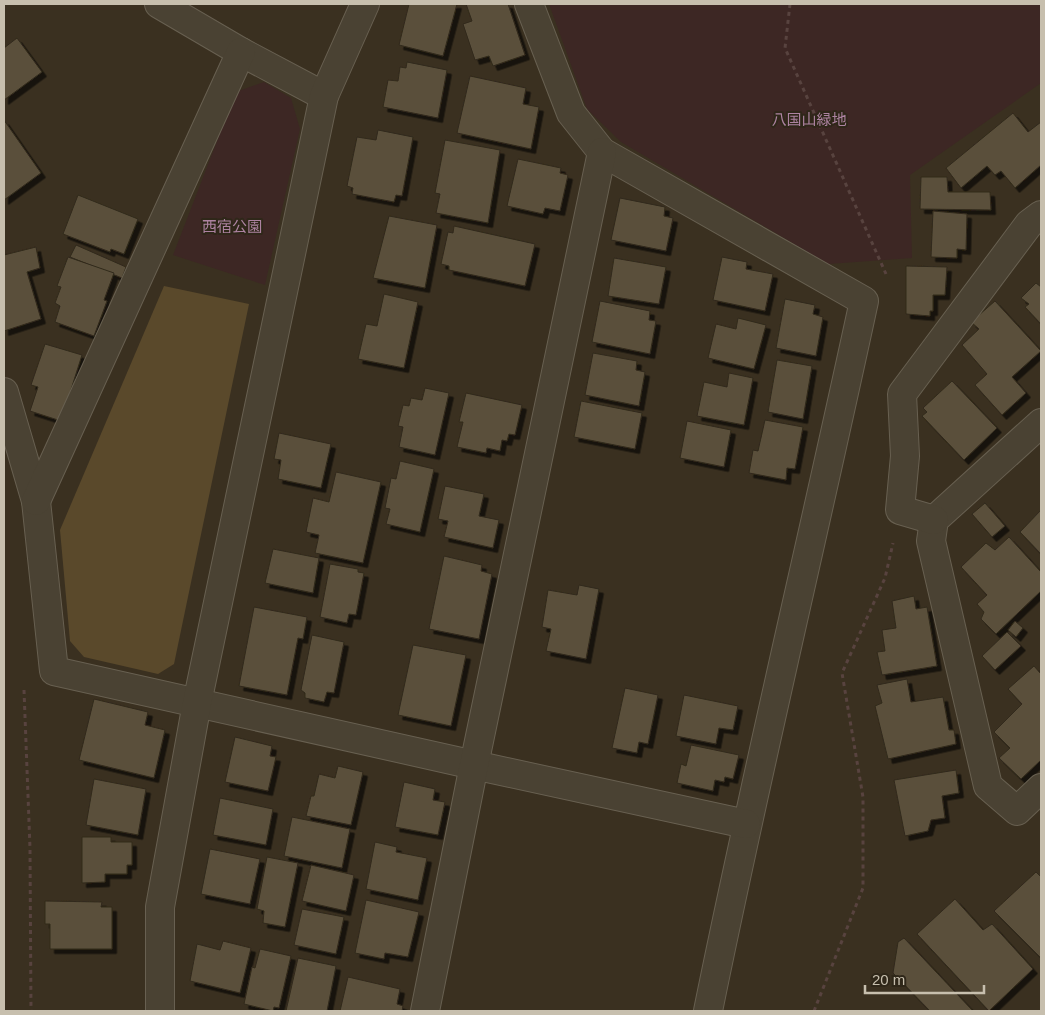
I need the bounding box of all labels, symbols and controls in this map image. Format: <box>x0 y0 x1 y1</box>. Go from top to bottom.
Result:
park label: 八国山緑地 <box>771 111 847 128</box>
park label: 西宿公園 <box>202 218 262 235</box>
scale bar <box>865 962 984 994</box>
text: 20 m <box>872 971 905 988</box>

